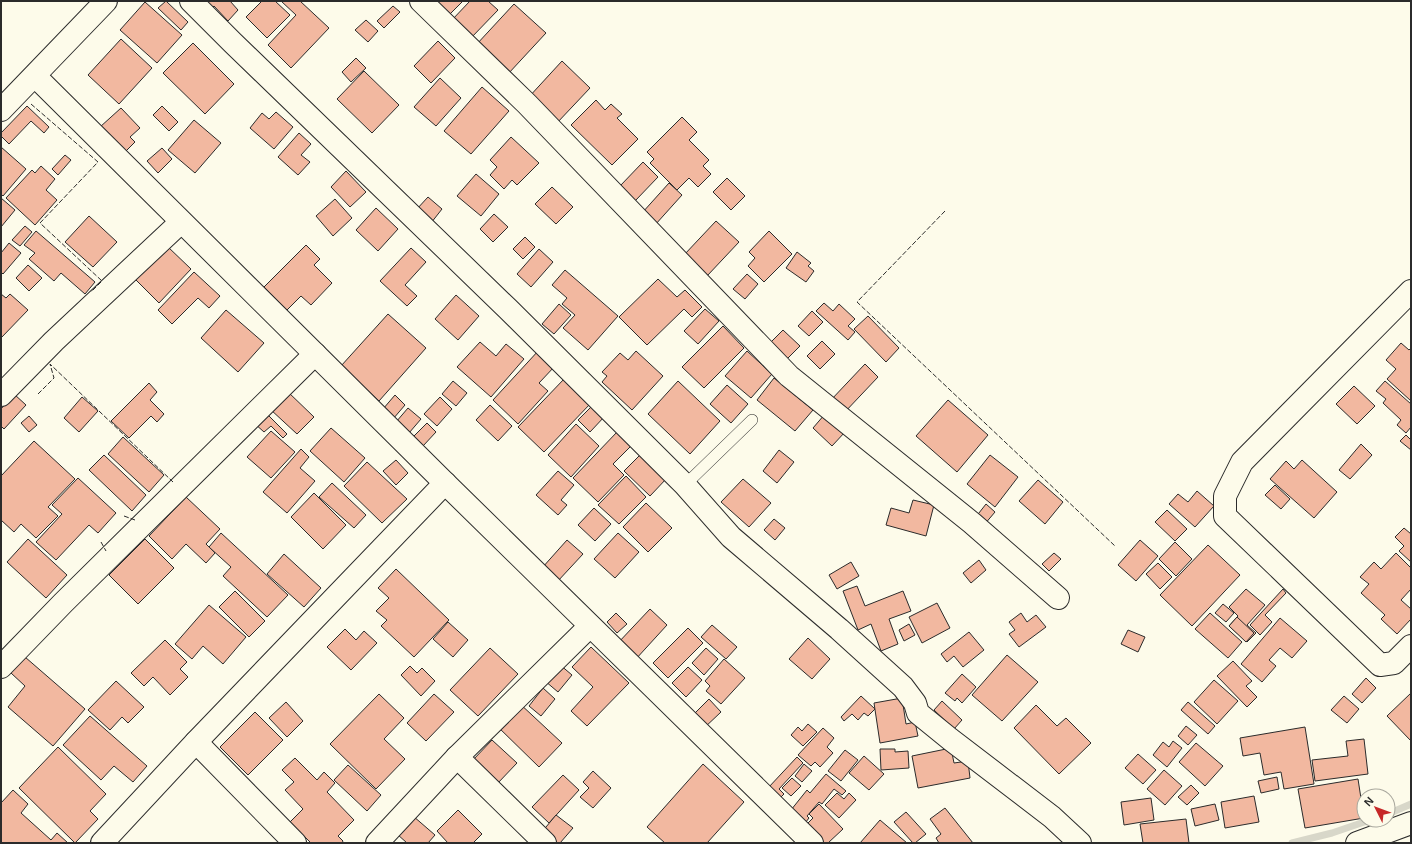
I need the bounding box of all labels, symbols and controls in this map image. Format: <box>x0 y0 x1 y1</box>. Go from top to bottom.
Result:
north arrow <box>1356 788 1396 828</box>
text: N <box>1361 794 1376 808</box>

